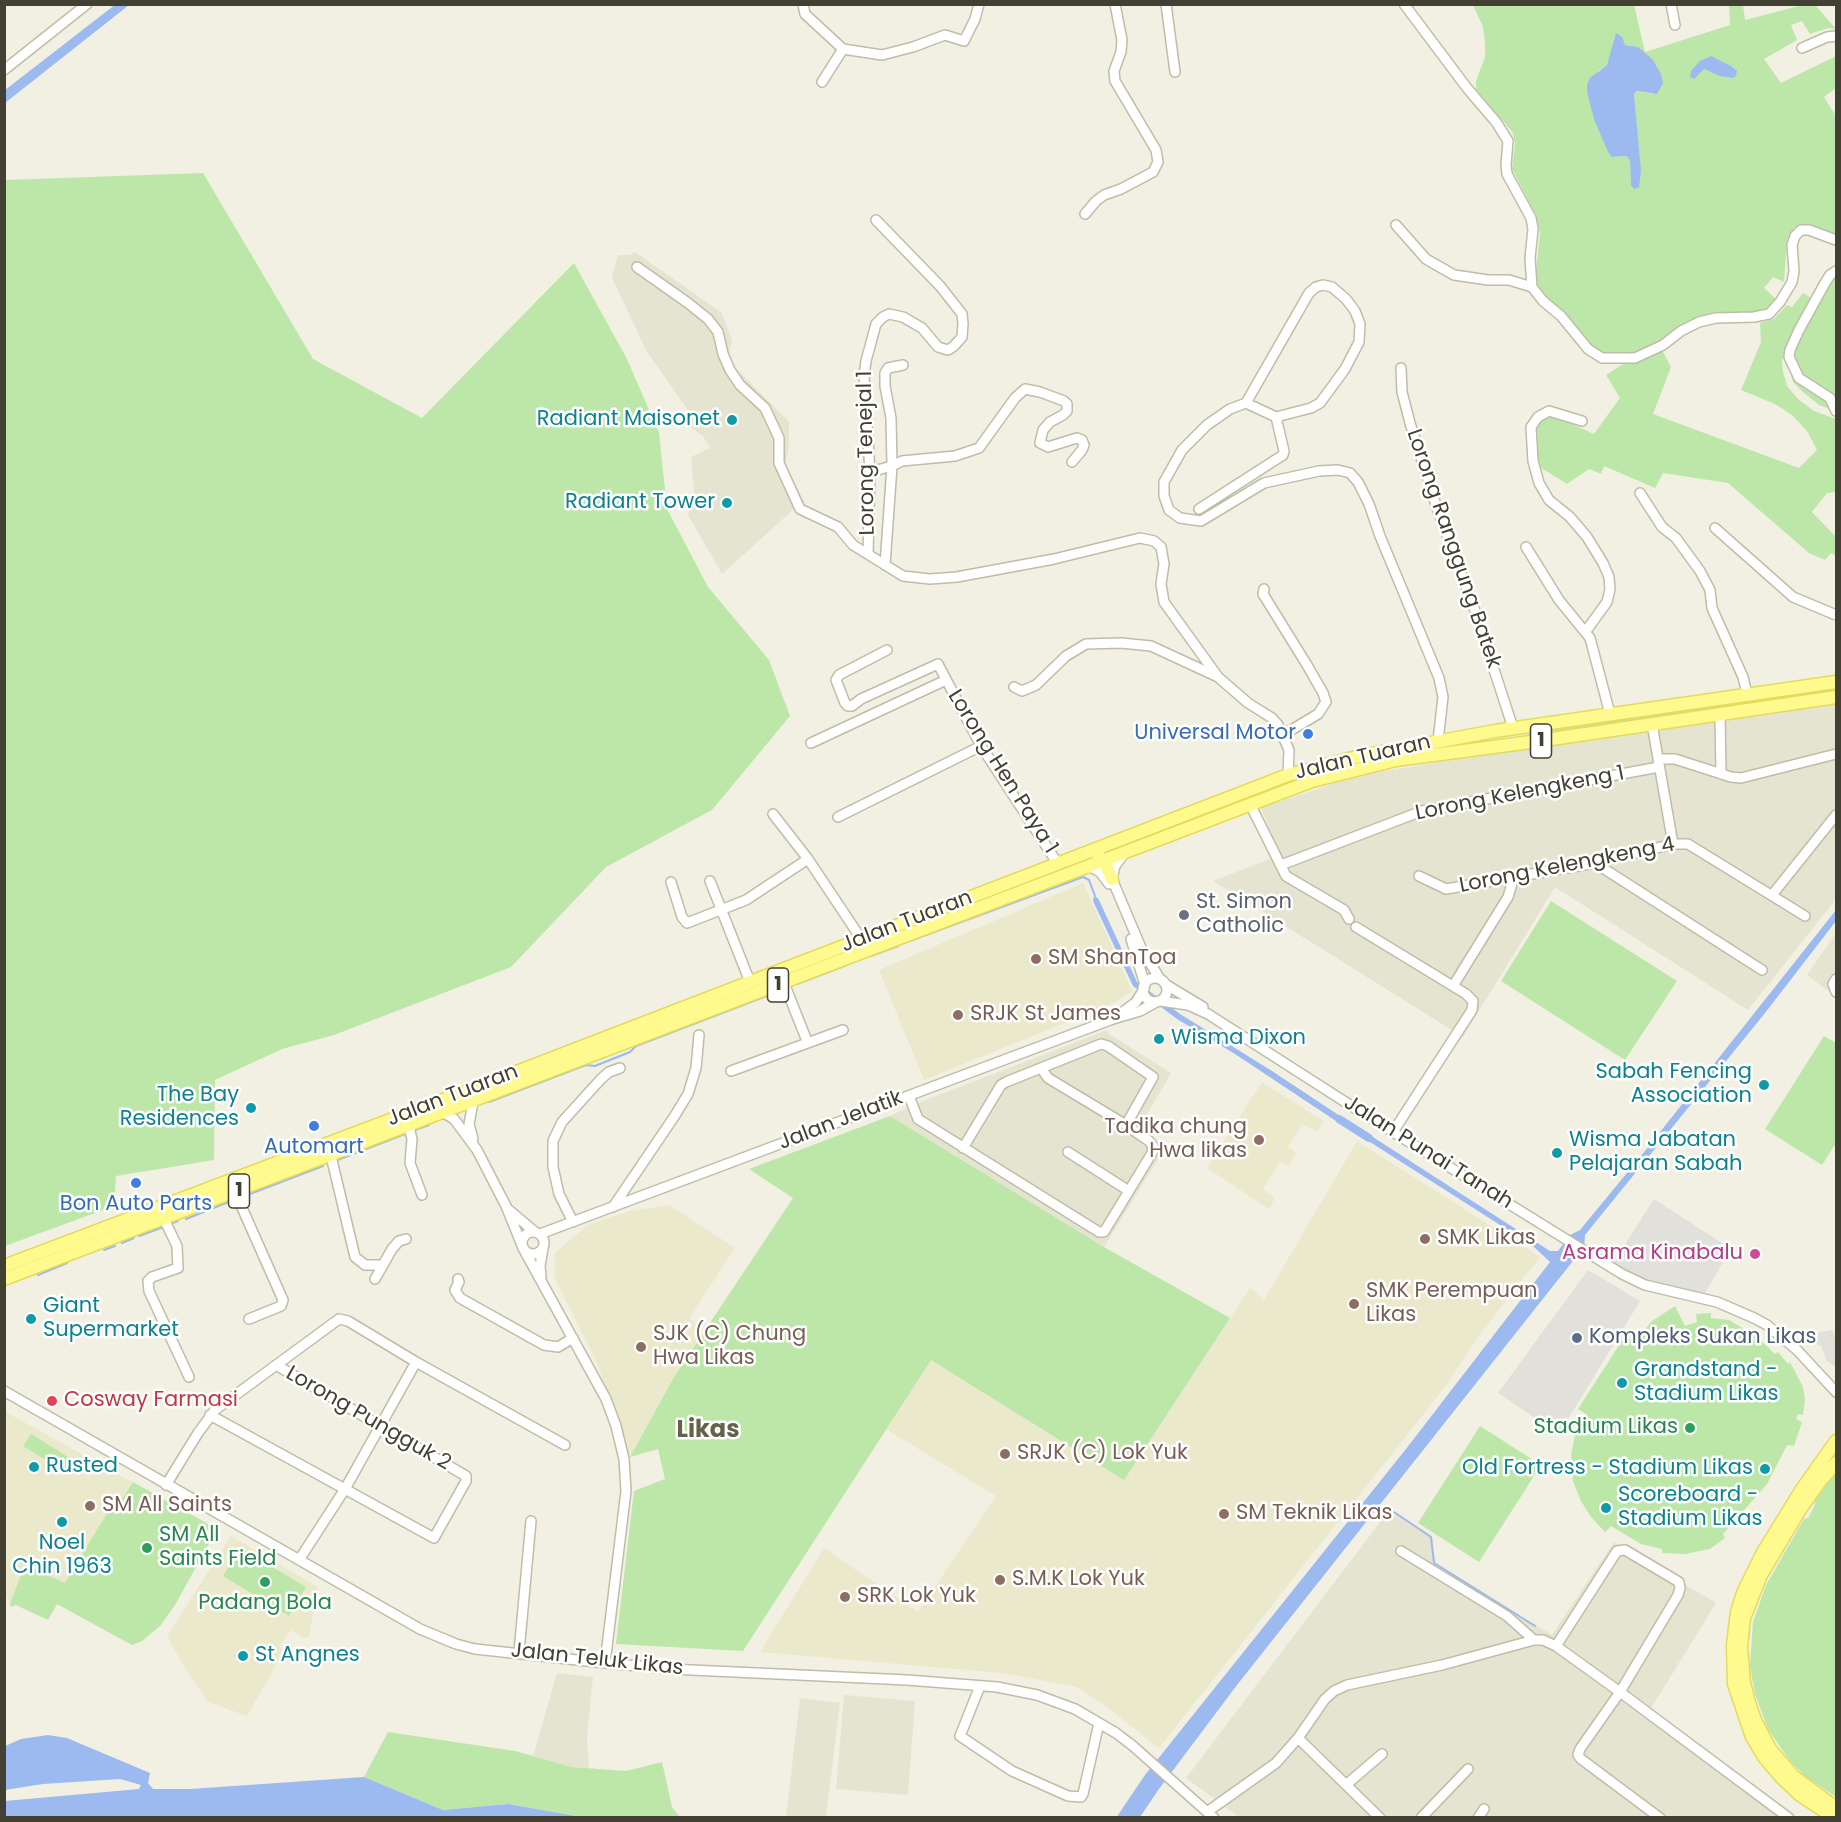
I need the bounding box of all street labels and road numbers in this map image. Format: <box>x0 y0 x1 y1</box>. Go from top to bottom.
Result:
street label: Lorong Tenejal 1 <box>853 370 881 536</box>
street label: Lorong Ranggung Batek <box>1400 426 1506 672</box>
street label: Lorong Hen Paya 1 <box>941 685 1063 859</box>
road number: 1 <box>1530 724 1552 758</box>
street label: Jalan Tuaran <box>1293 730 1433 786</box>
street label: Lorong Kelengkeng 1 <box>1413 761 1627 827</box>
street label: Lorong Kelengkeng 4 <box>1457 833 1677 899</box>
street label: Jalan Tuaran <box>838 885 976 959</box>
road number: 1 <box>768 968 788 1002</box>
street label: Jalan Tuaran <box>384 1059 522 1133</box>
street label: Jalan Jelatik <box>775 1086 907 1156</box>
street label: Jalan Punai Tanah <box>1339 1091 1517 1215</box>
road number: 1 <box>228 1174 250 1208</box>
street label: Lorong Pungguk 2 <box>281 1361 455 1477</box>
street label: Jalan Teluk Likas <box>509 1638 685 1682</box>

